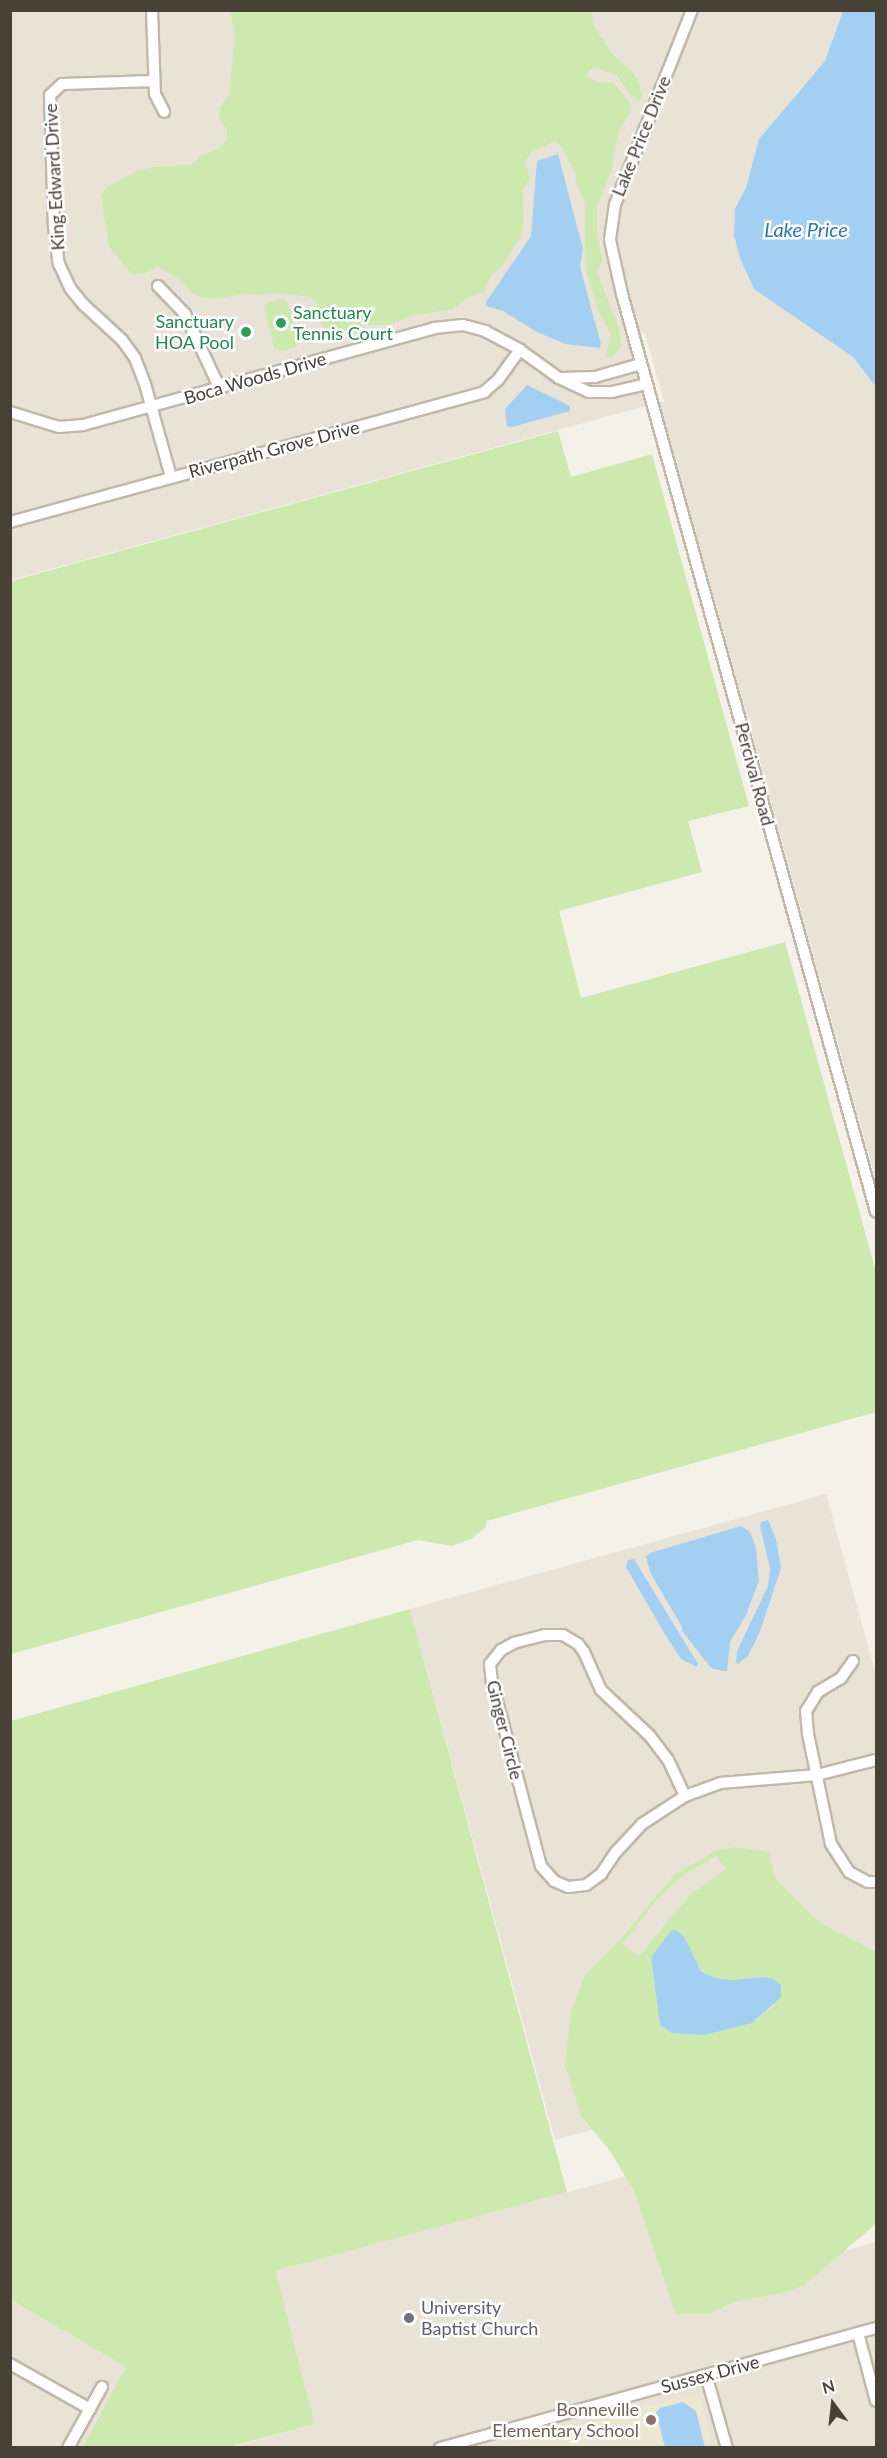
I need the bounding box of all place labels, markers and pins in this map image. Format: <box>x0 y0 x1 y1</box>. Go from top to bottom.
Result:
place label: Sanctuary Tennis Court <box>293 302 393 344</box>
place label: Sanctuary HOA Pool <box>154 311 234 354</box>
marker: Sanctuary Tennis Court <box>274 316 288 330</box>
marker: Sanctuary HOA Pool <box>239 325 253 339</box>
place label: University Baptist Church <box>421 2297 538 2340</box>
marker: University Baptist Church <box>402 2311 416 2325</box>
place label: Bonneville Elementary School <box>492 2399 639 2442</box>
marker: Bonneville Elementary School <box>644 2413 658 2427</box>

